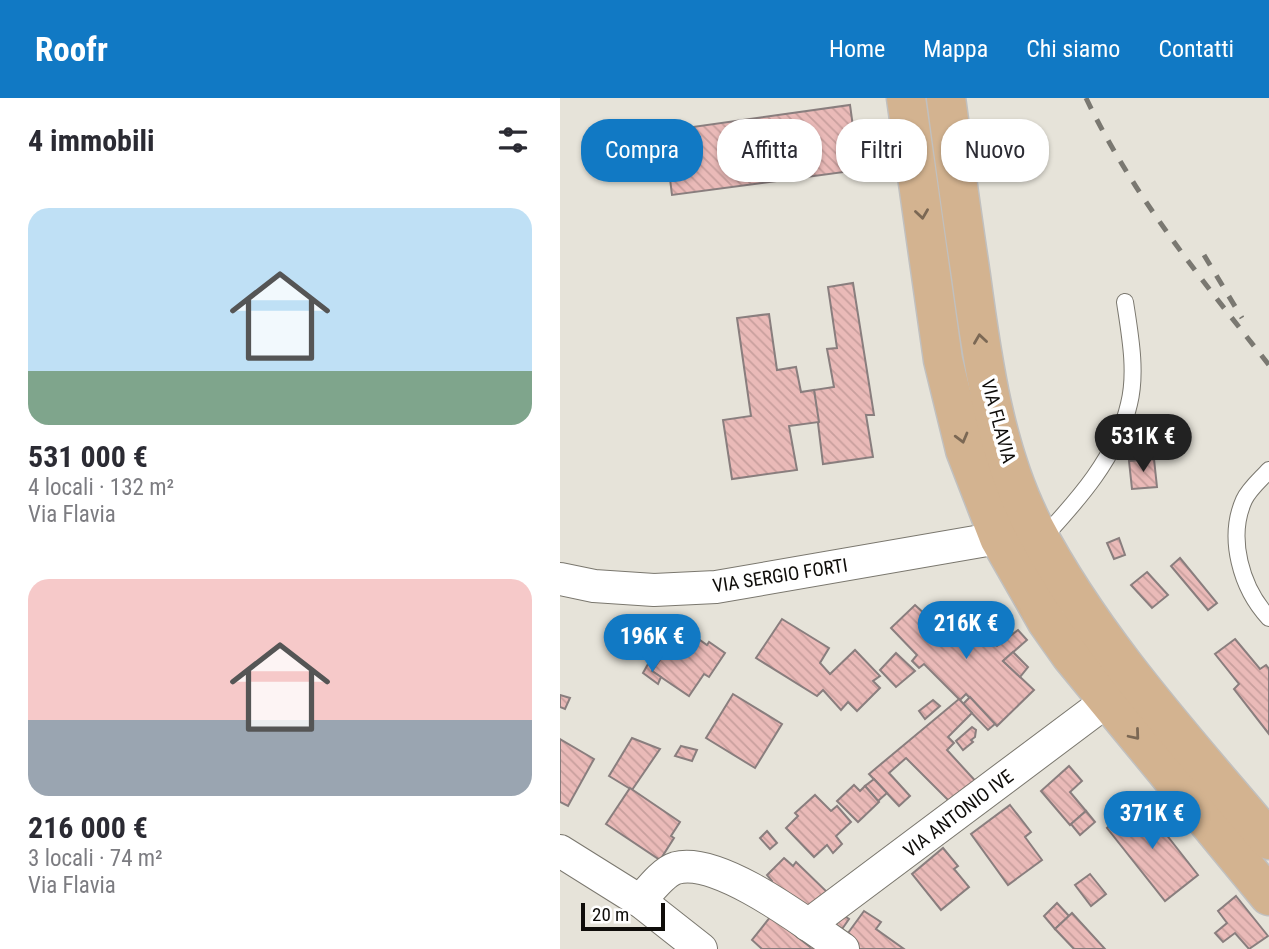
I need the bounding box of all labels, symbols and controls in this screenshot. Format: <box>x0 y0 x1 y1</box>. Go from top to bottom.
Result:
text: Roofr <box>35 30 108 69</box>
text: Home <box>829 35 885 63</box>
text: Mappa <box>923 35 988 63</box>
text: Chi siamo <box>1026 35 1120 63</box>
text: Contatti <box>1158 35 1234 63</box>
chip: Compra <box>581 119 703 182</box>
chip: Affitta <box>717 119 822 182</box>
chip: Filtri <box>836 119 927 182</box>
chip: Nuovo <box>941 119 1049 182</box>
icon: filters <box>494 121 532 159</box>
text: 4 immobili <box>28 123 155 158</box>
one-way arrow <box>914 208 929 220</box>
icon: home <box>217 253 343 379</box>
one-way arrow <box>972 333 987 345</box>
street label: VIA FLAVIA <box>976 377 1021 466</box>
pin: 531K € <box>1086 414 1200 474</box>
text: 531K € <box>1111 423 1175 450</box>
one-way arrow <box>954 432 968 444</box>
text: 531 000 € <box>28 439 148 474</box>
text: 4 locali · 132 m² <box>28 474 174 501</box>
text: Via Flavia <box>28 501 116 528</box>
street label: VIA SERGIO FORTI <box>711 553 849 598</box>
pin: 216K € <box>909 602 1023 661</box>
text: 216K € <box>934 610 998 637</box>
pin: 196K € <box>595 614 709 674</box>
text: 196K € <box>620 623 684 650</box>
icon: home <box>217 624 343 750</box>
one-way arrow <box>1126 727 1139 739</box>
street label: VIA ANTONIO IVE <box>899 765 1018 862</box>
pin: 371K € <box>1095 792 1209 851</box>
text: 371K € <box>1120 800 1184 827</box>
text: 216 000 € <box>28 810 148 845</box>
text: 3 locali · 74 m² <box>28 845 163 872</box>
text: Via Flavia <box>28 872 116 899</box>
scale bar <box>581 900 665 932</box>
text: 20 m <box>592 903 629 926</box>

